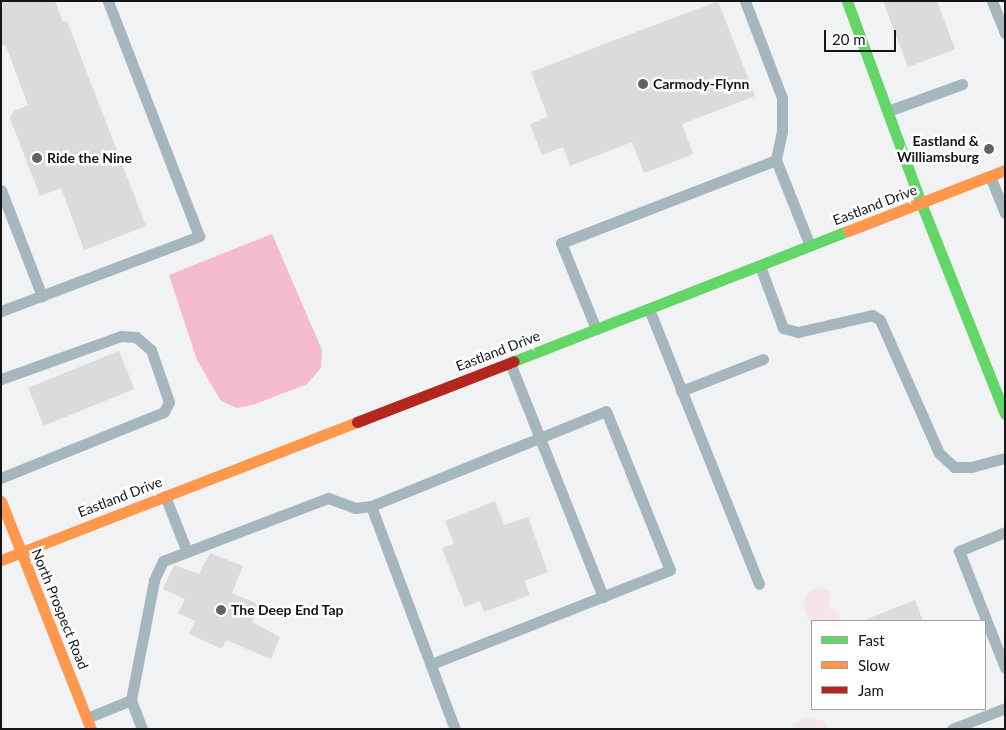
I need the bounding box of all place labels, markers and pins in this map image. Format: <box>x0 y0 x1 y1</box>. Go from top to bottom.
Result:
place label: Carmody-Flynn <box>653 76 749 92</box>
marker: Carmody-Flynn <box>637 78 649 90</box>
place label: Eastland & Williamsburg <box>897 133 979 166</box>
marker: Eastland & Williamsburg <box>983 143 995 155</box>
place label: Ride the Nine <box>47 150 132 166</box>
marker: Ride the Nine <box>31 152 43 164</box>
place label: The Deep End Tap <box>231 602 344 618</box>
marker: The Deep End Tap <box>215 604 227 616</box>

